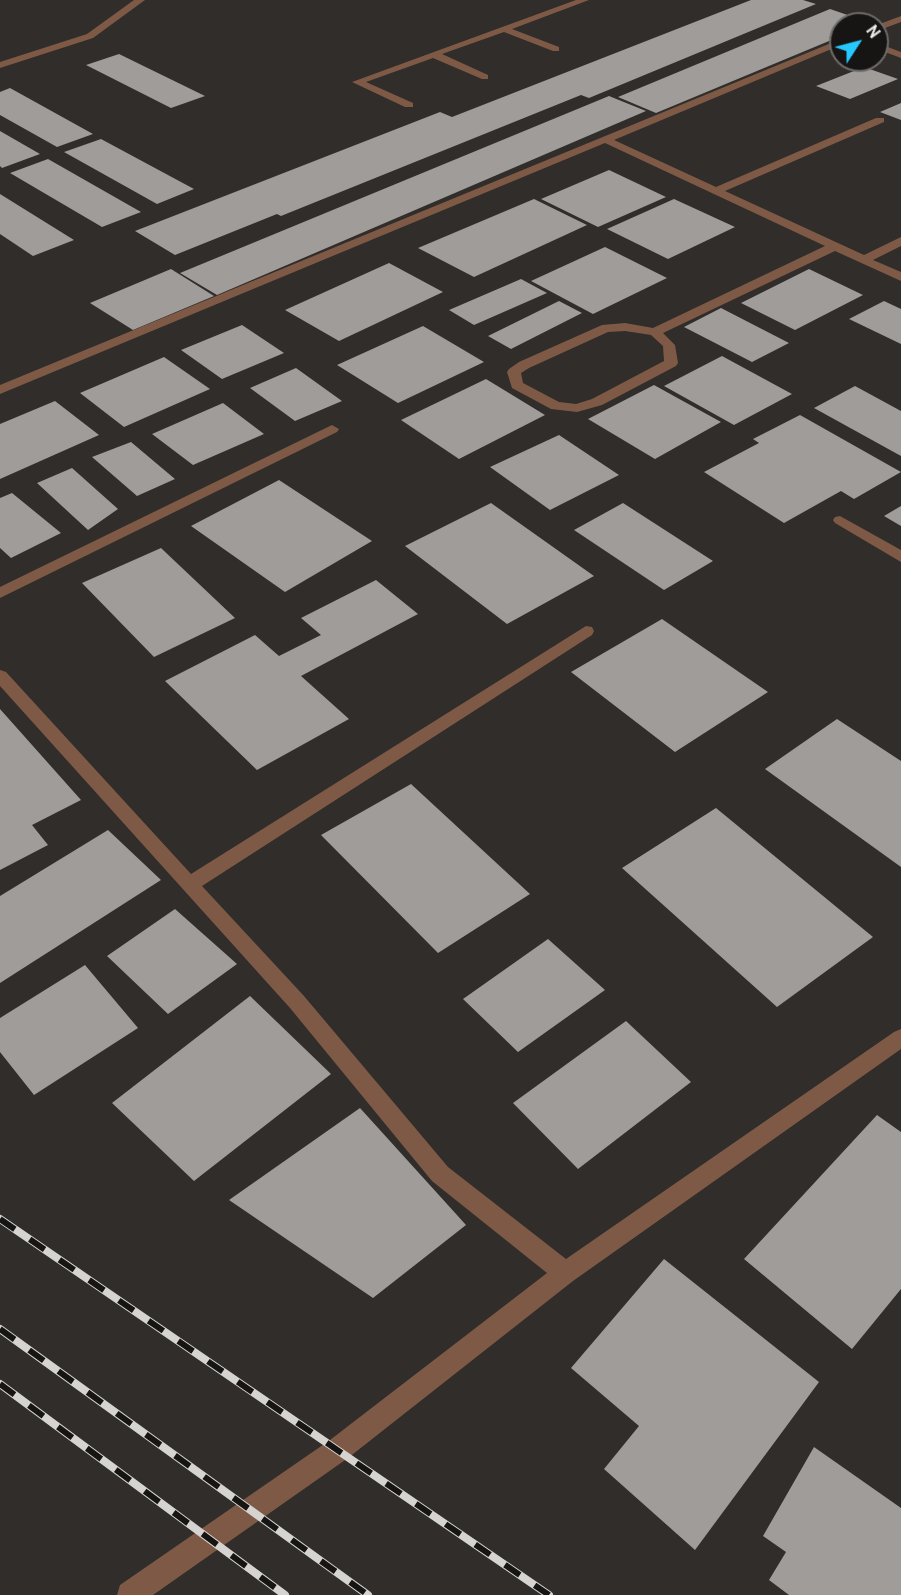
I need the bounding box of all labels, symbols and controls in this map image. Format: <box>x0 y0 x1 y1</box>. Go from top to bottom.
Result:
north arrow <box>829 12 889 72</box>
text: N <box>860 22 883 43</box>

